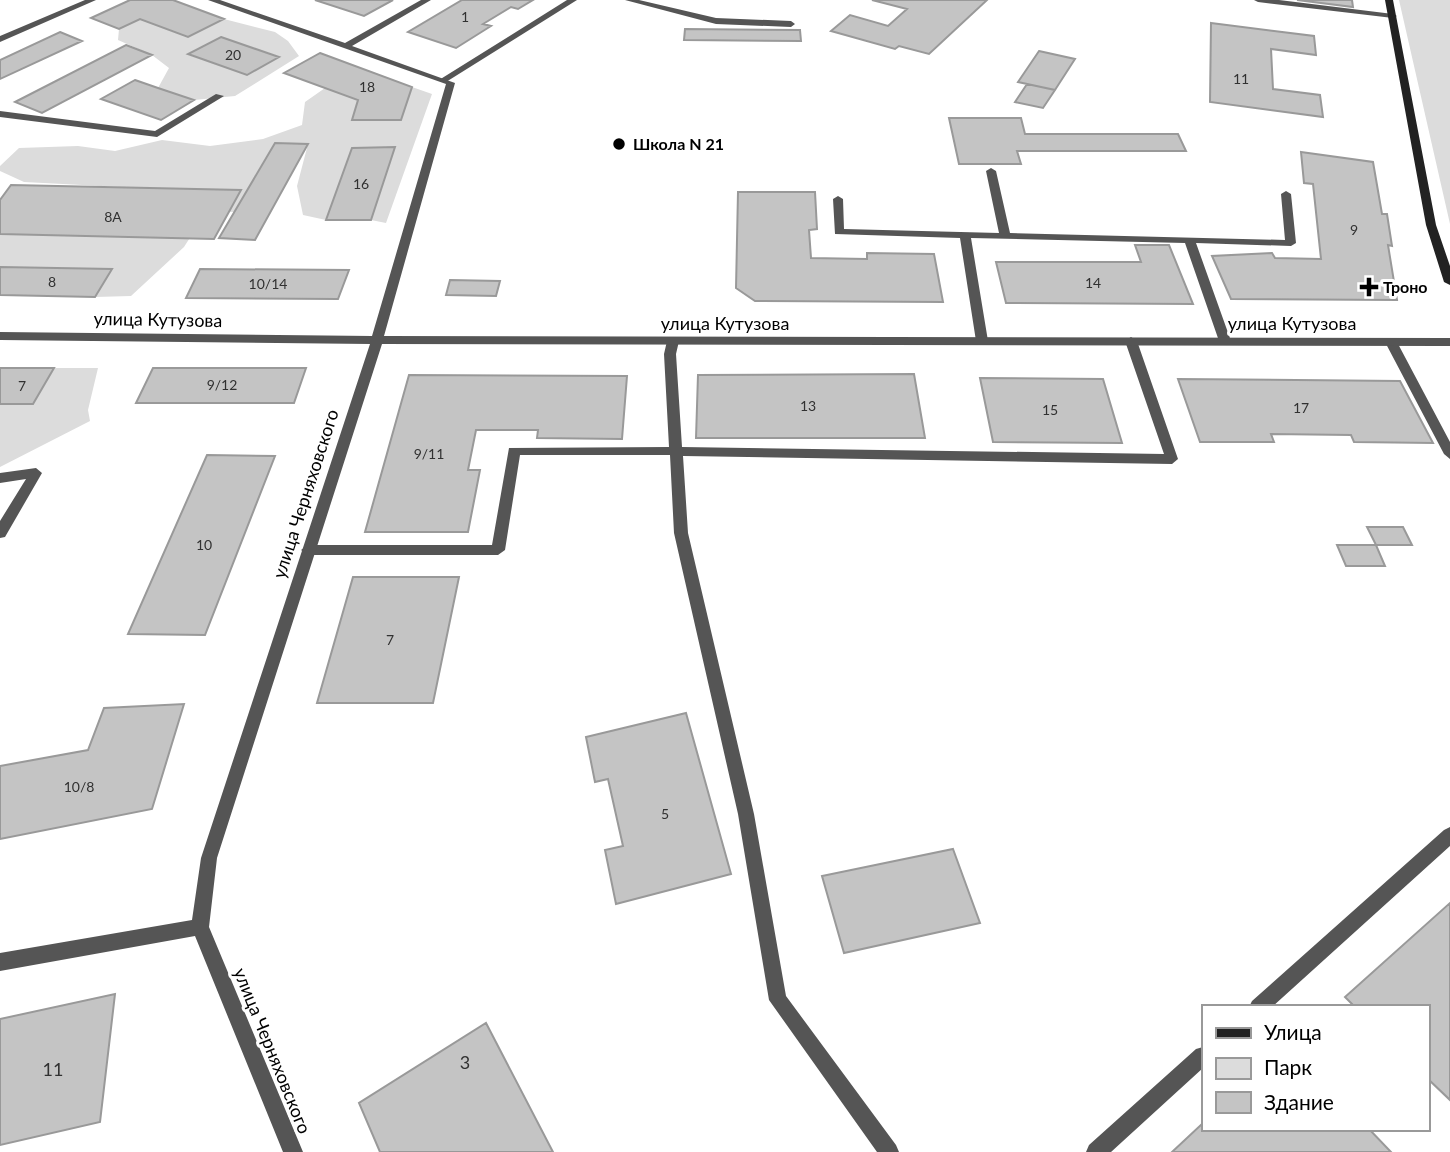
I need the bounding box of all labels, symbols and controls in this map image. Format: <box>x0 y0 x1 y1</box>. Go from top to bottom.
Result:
house number: 1 <box>461 8 469 25</box>
house number: 20 <box>225 46 241 63</box>
house number: 11 <box>1233 70 1249 87</box>
house number: 18 <box>359 78 375 95</box>
place label: Школа N 21 <box>633 134 724 153</box>
marker: Школа N 21 <box>611 136 627 152</box>
house number: 16 <box>353 175 369 192</box>
house number: 8А <box>104 208 122 225</box>
house number: 9 <box>1350 221 1358 238</box>
house number: 8 <box>48 273 56 290</box>
house number: 14 <box>1085 274 1101 291</box>
house number: 10/14 <box>249 275 287 292</box>
place label: Троно <box>1383 277 1428 296</box>
marker: Троно <box>1361 279 1377 295</box>
street label: улица Кутузова <box>93 307 223 331</box>
street label: улица Кутузова <box>661 312 789 334</box>
street label: улица Кутузова <box>1228 312 1356 334</box>
house number: 9/12 <box>207 376 237 393</box>
house number: 7 <box>18 377 26 394</box>
house number: 13 <box>800 397 816 414</box>
house number: 17 <box>1293 399 1309 416</box>
house number: 15 <box>1042 401 1058 418</box>
street label: улица Черняховского <box>267 406 343 581</box>
house number: 9/11 <box>414 445 444 462</box>
house number: 10 <box>196 536 212 553</box>
house number: 7 <box>386 631 394 648</box>
house number: 10/8 <box>64 778 94 795</box>
house number: 5 <box>661 805 669 822</box>
street label: улица Черняховского <box>230 965 316 1137</box>
legend <box>1202 1005 1429 1131</box>
text: Улица <box>1264 1019 1322 1044</box>
house number: 3 <box>460 1051 470 1073</box>
text: Парк <box>1264 1054 1312 1079</box>
house number: 11 <box>43 1058 63 1080</box>
text: Здание <box>1264 1089 1334 1114</box>

